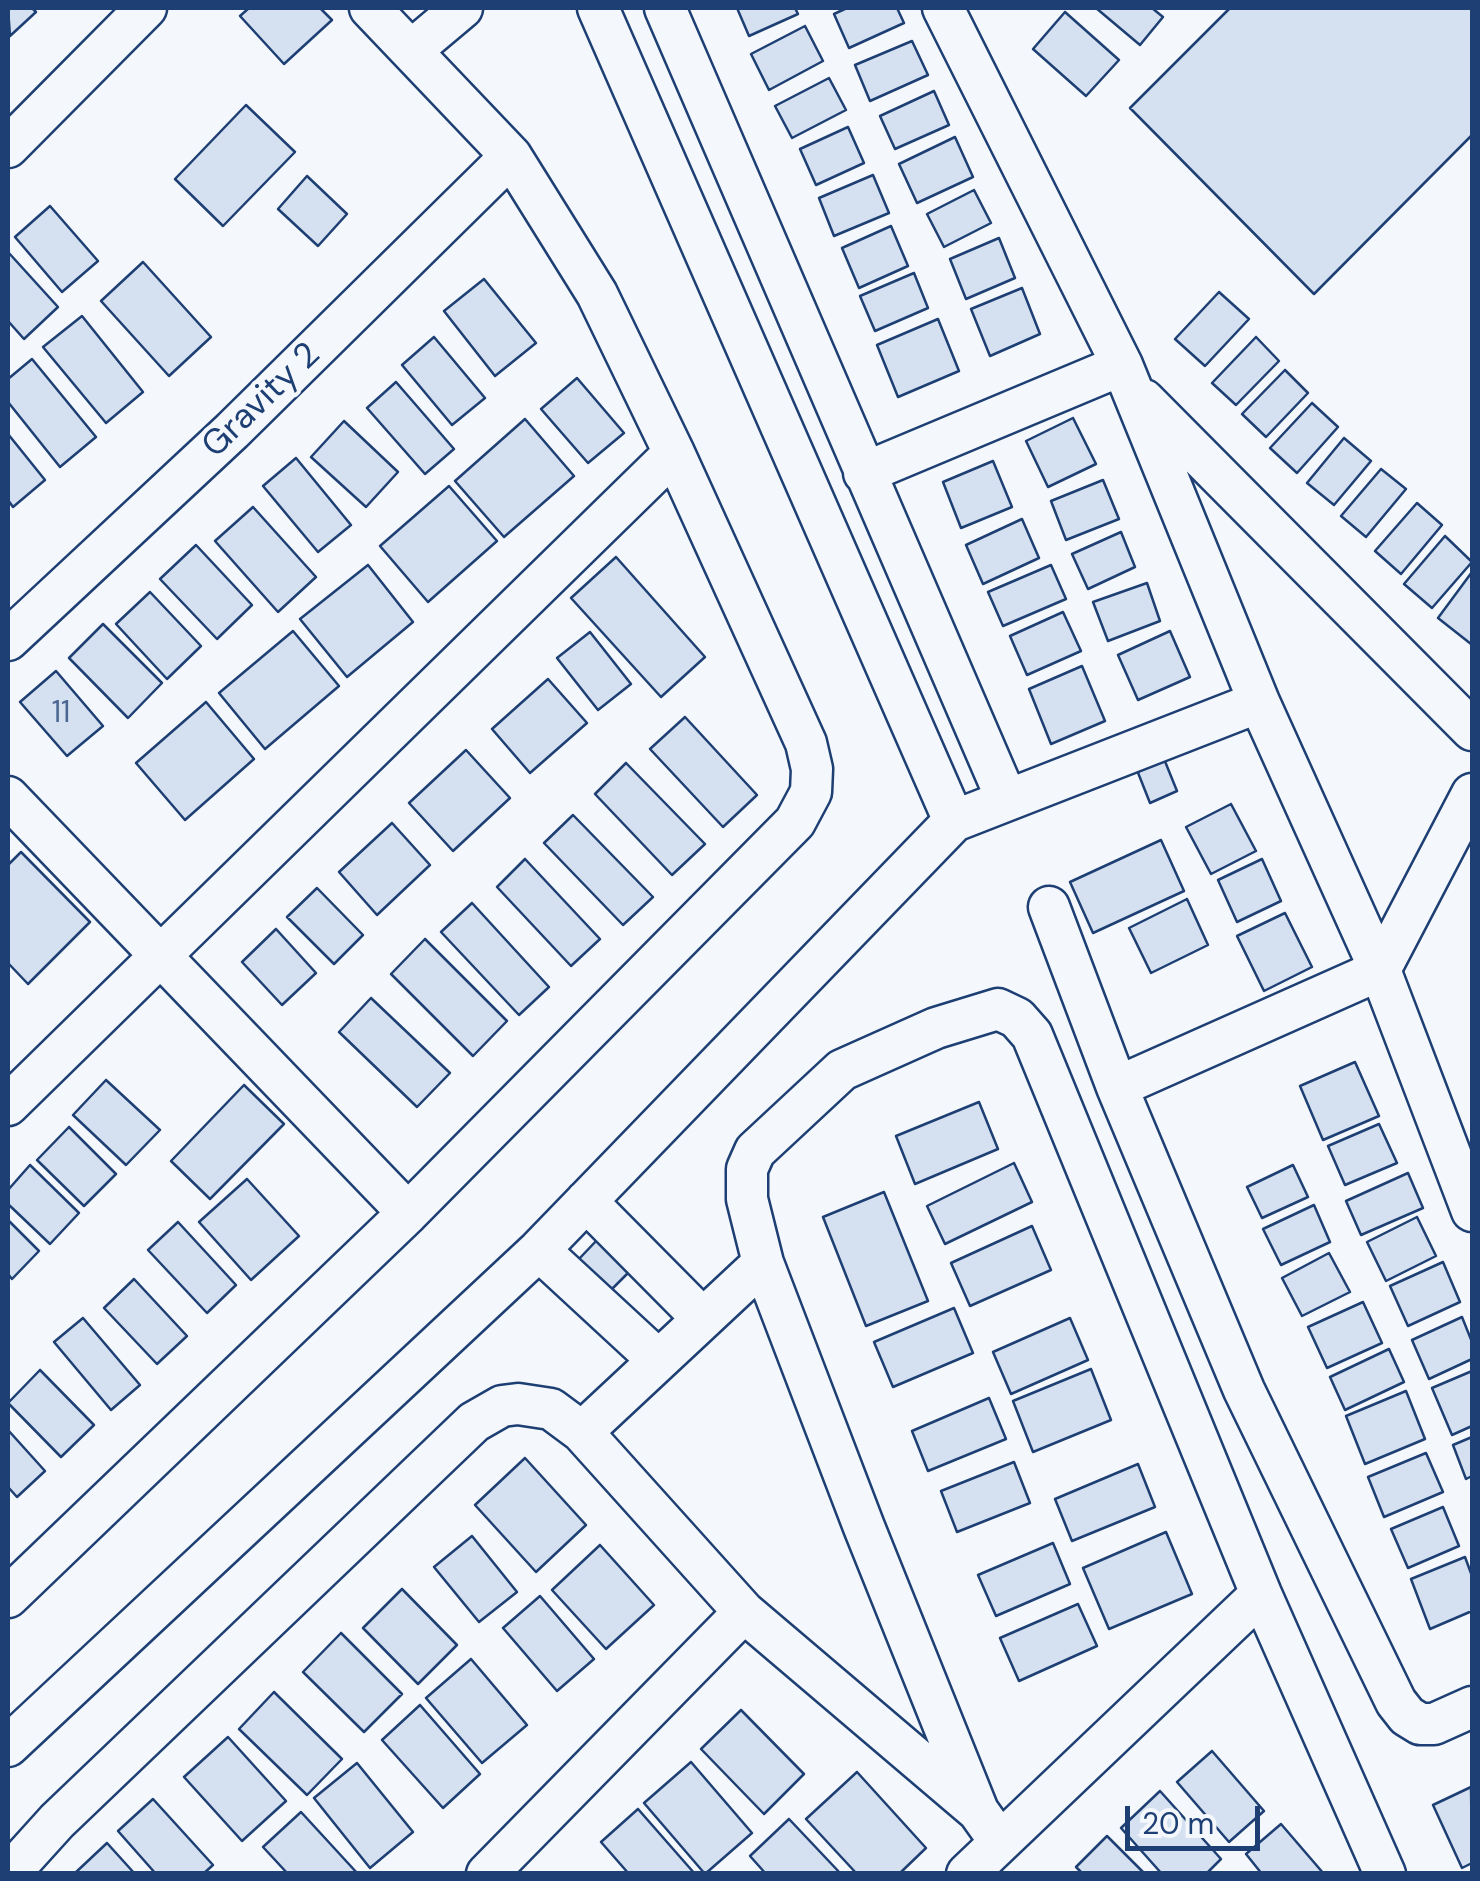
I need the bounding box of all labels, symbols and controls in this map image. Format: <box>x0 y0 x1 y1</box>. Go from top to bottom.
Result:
street label: Gravity 2 <box>194 335 330 467</box>
house number: 11 <box>52 696 70 732</box>
scale bar <box>1130 1786 1265 1848</box>
text: 20 m <box>1142 1804 1214 1843</box>

